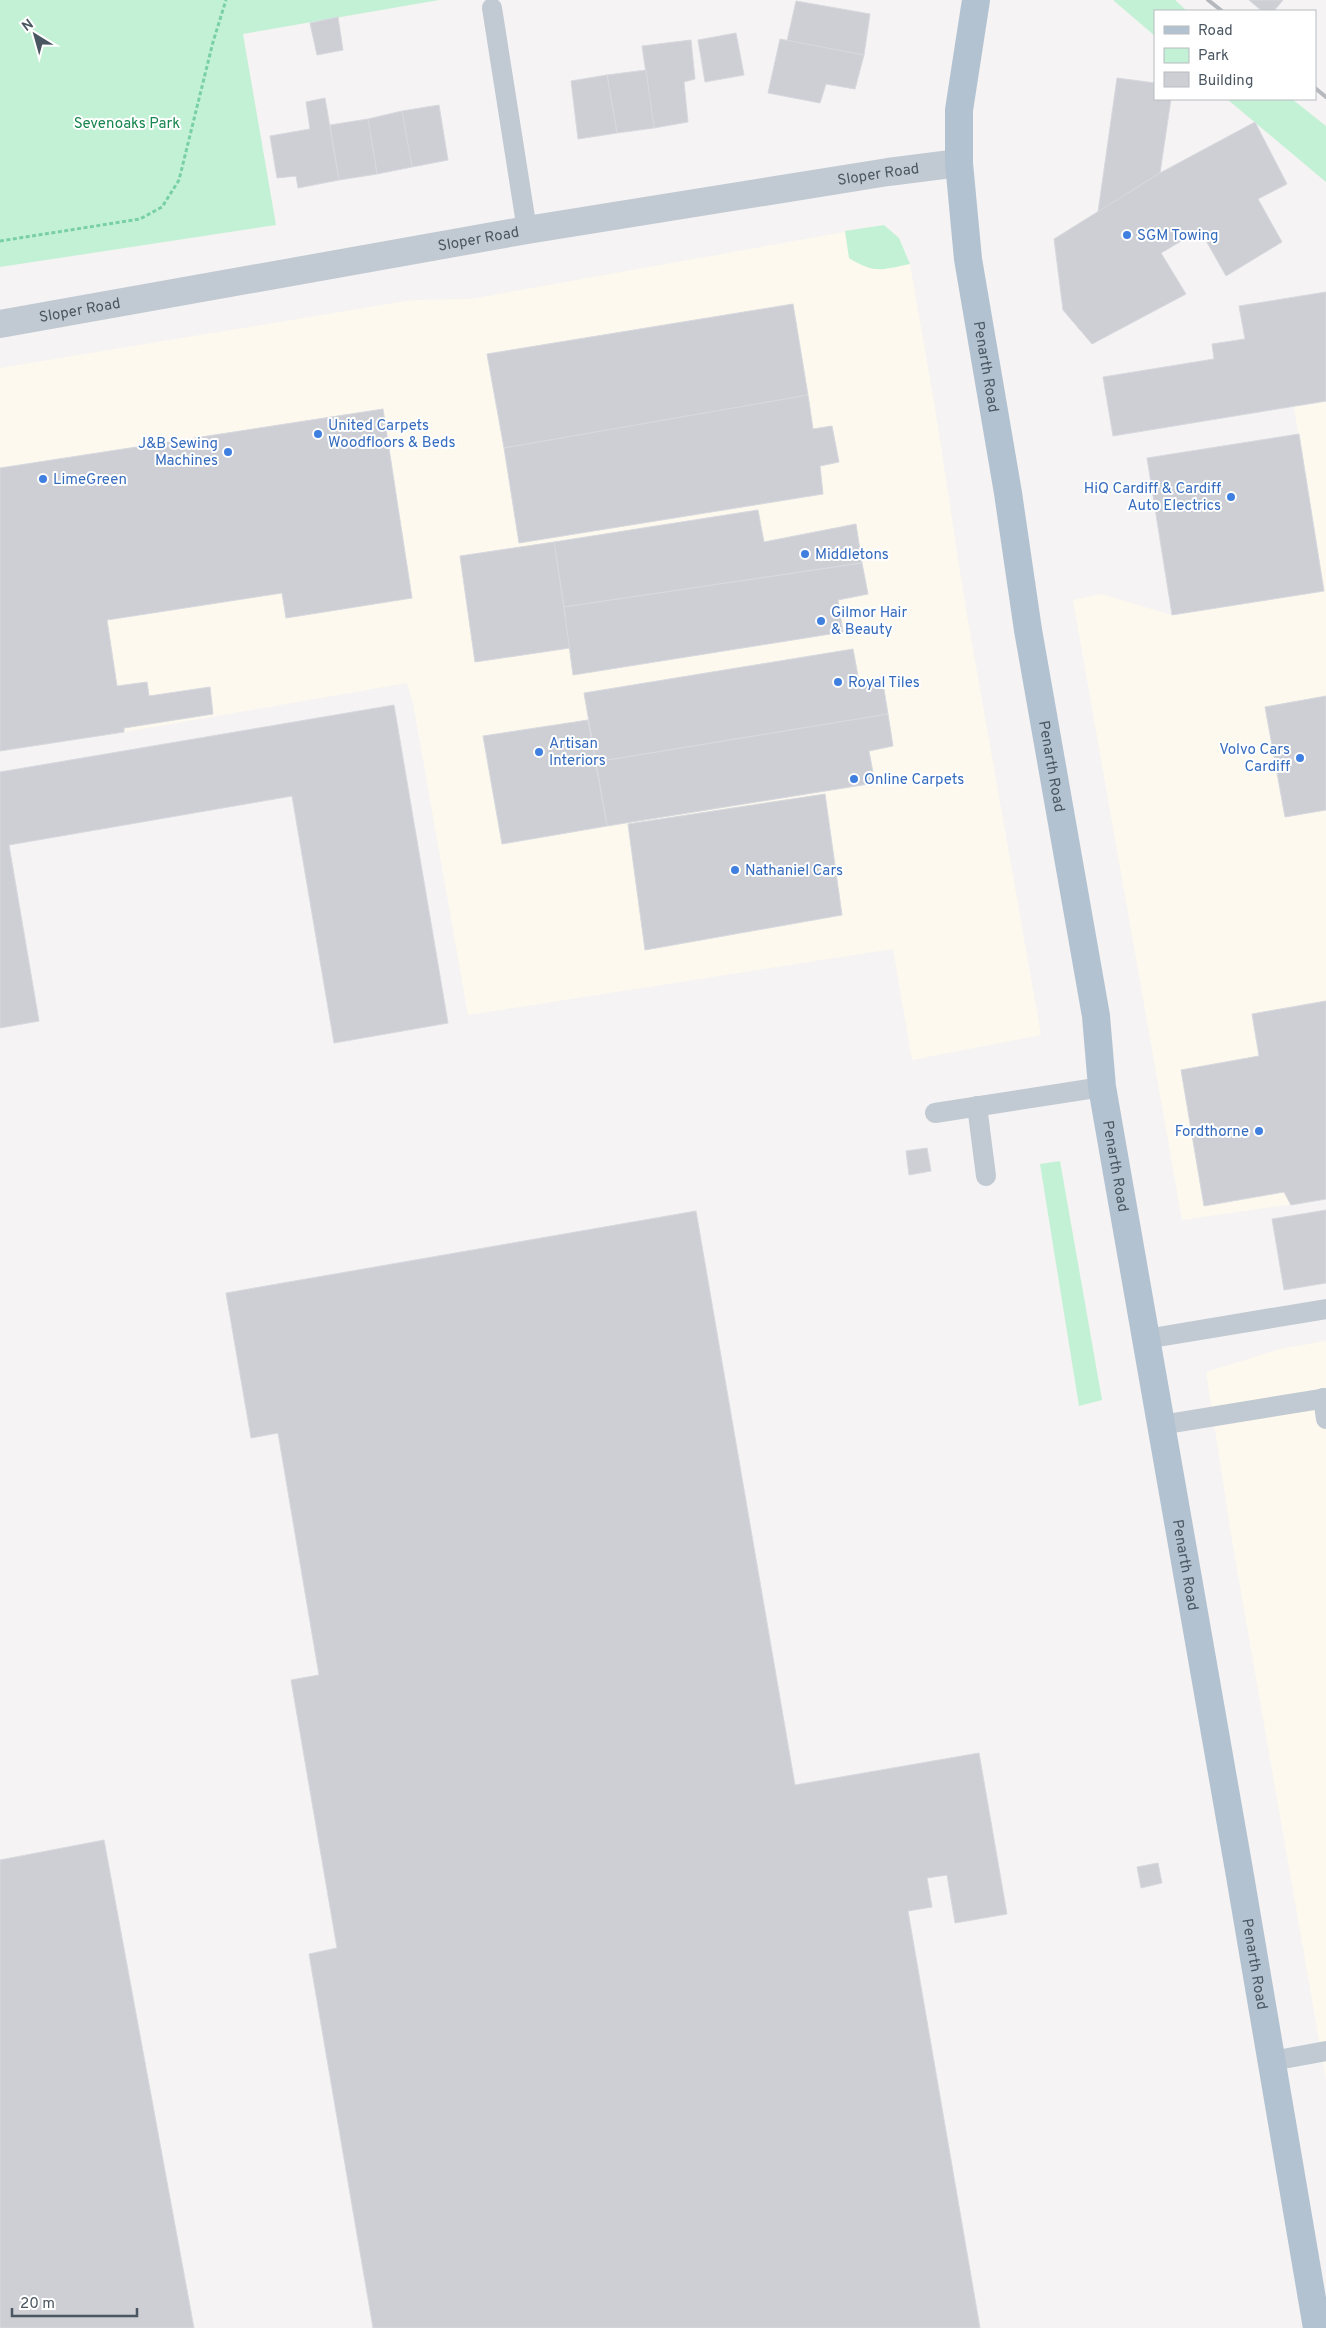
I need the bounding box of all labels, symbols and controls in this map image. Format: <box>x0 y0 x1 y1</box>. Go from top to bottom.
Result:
north arrow <box>10 10 60 60</box>
legend <box>1154 10 1316 100</box>
text: N <box>19 16 37 36</box>
text: Road <box>1198 22 1233 41</box>
text: Park <box>1198 47 1229 66</box>
text: Building <box>1198 72 1253 91</box>
park label: Sevenoaks Park <box>74 115 180 134</box>
street label: Sloper Road <box>836 160 920 191</box>
street label: Sloper Road <box>437 224 521 257</box>
place label: SGM Towing <box>1137 227 1219 246</box>
marker: SGM Towing <box>1121 229 1133 241</box>
street label: Sloper Road <box>38 295 122 328</box>
street label: Penarth Road <box>968 320 1002 414</box>
place label: United Carpets Woodfloors & Beds <box>328 417 455 453</box>
marker: United Carpets Woodfloors & Beds <box>312 428 324 440</box>
place label: J&B Sewing Machines <box>138 435 218 471</box>
marker: J&B Sewing Machines <box>222 446 234 458</box>
place label: LimeGreen <box>53 471 127 490</box>
marker: LimeGreen <box>37 473 49 485</box>
place label: HiQ Cardiff & Cardiff Auto Electrics <box>1084 480 1221 516</box>
marker: HiQ Cardiff & Cardiff Auto Electrics <box>1225 491 1237 503</box>
place label: Middletons <box>815 546 889 565</box>
marker: Middletons <box>799 548 811 560</box>
place label: Gilmor Hair & Beauty <box>831 604 907 640</box>
marker: Gilmor Hair & Beauty <box>815 615 827 627</box>
place label: Royal Tiles <box>848 674 920 693</box>
marker: Royal Tiles <box>832 676 844 688</box>
street label: Penarth Road <box>1033 719 1068 814</box>
place label: Artisan Interiors <box>549 735 606 771</box>
place label: Volvo Cars Cardiff <box>1219 741 1290 777</box>
marker: Artisan Interiors <box>533 746 545 758</box>
marker: Volvo Cars Cardiff <box>1294 752 1306 764</box>
place label: Online Carpets <box>864 771 964 790</box>
marker: Online Carpets <box>848 773 860 785</box>
place label: Nathaniel Cars <box>745 862 843 881</box>
marker: Nathaniel Cars <box>729 864 741 876</box>
street label: Penarth Road <box>1097 1119 1132 1214</box>
place label: Fordthorne <box>1175 1123 1249 1142</box>
marker: Fordthorne <box>1253 1125 1265 1137</box>
street label: Penarth Road <box>1167 1518 1201 1612</box>
street label: Penarth Road <box>1236 1917 1271 2011</box>
scale bar <box>12 2286 138 2318</box>
text: 20 m <box>20 2295 55 2314</box>

